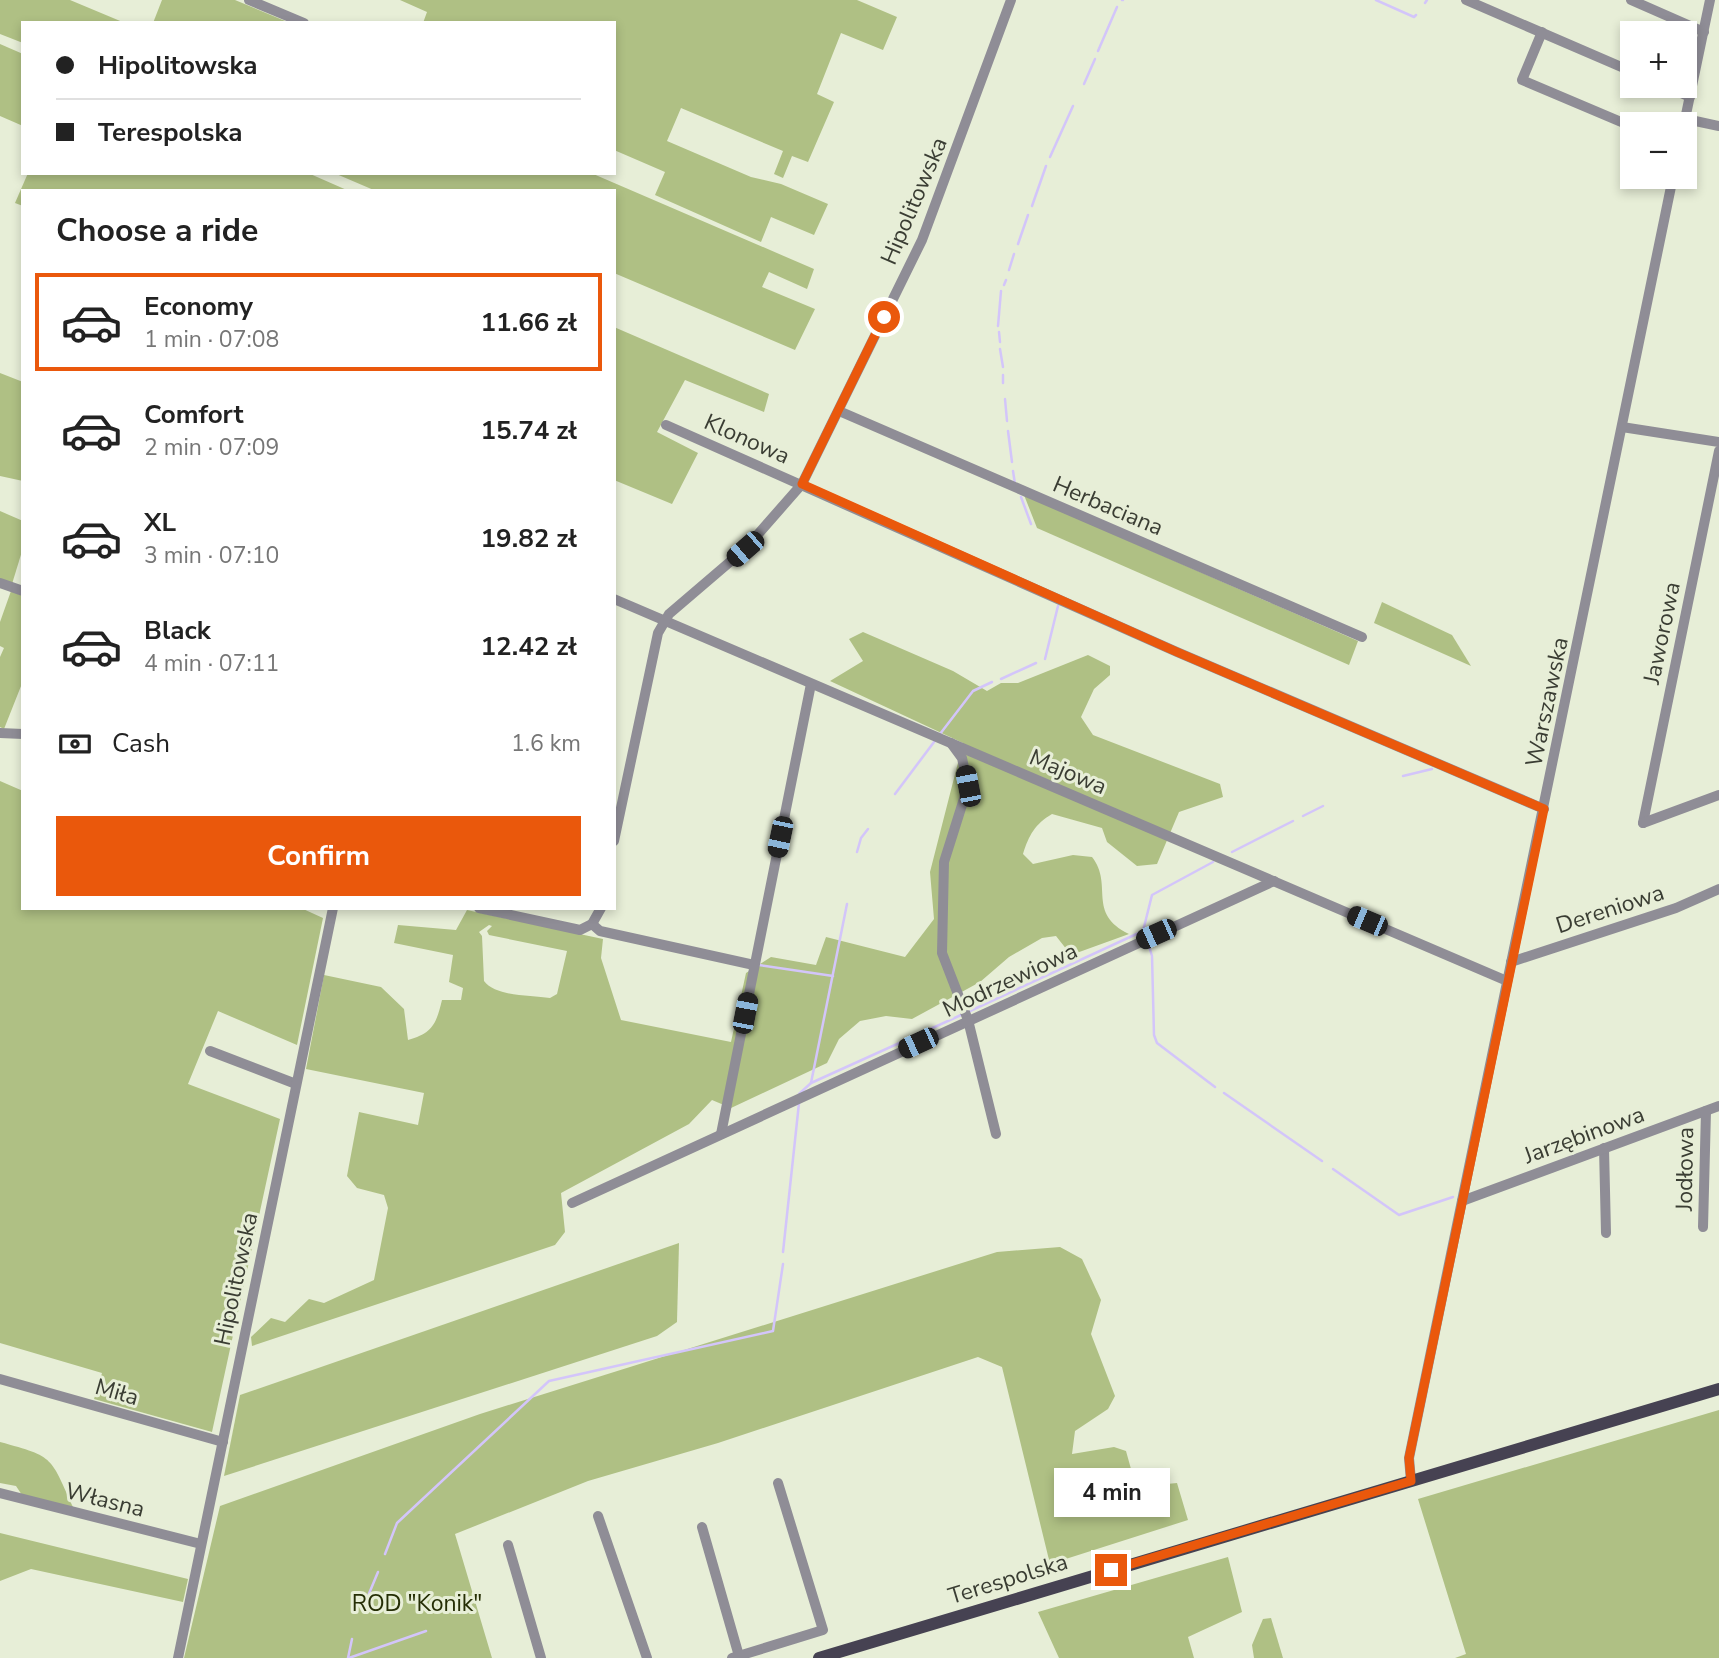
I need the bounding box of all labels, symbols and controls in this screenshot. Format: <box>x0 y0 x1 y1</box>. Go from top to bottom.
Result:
map controls <box>1620 21 1697 189</box>
button: + <box>1620 21 1697 98</box>
text: Hipolitowska <box>98 48 257 83</box>
button: − <box>1620 112 1697 189</box>
text: Terespolska <box>98 115 242 150</box>
street label: Hipolitowska <box>873 133 955 269</box>
text: Choose a ride <box>56 209 258 252</box>
text: Economy <box>144 289 253 324</box>
icon: car <box>60 291 123 354</box>
route start <box>868 301 900 333</box>
text: 11.66 zł <box>481 305 577 340</box>
text: 1 min · 07:08 <box>144 324 279 355</box>
text: Comfort <box>144 397 244 432</box>
icon: car <box>60 399 123 462</box>
street label: Klonowa <box>699 406 795 472</box>
text: 15.74 zł <box>481 413 577 448</box>
text: 2 min · 07:09 <box>144 432 279 463</box>
street label: Herbaciana <box>1048 469 1168 543</box>
text: XL <box>144 505 176 540</box>
icon: car <box>60 507 123 570</box>
text: 19.82 zł <box>481 521 577 556</box>
car <box>723 527 768 571</box>
text: 3 min · 07:10 <box>144 540 279 571</box>
street label: Jaworowa <box>1636 579 1688 688</box>
text: Black <box>144 613 211 648</box>
icon: car <box>60 615 123 678</box>
text: 12.42 zł <box>481 629 577 664</box>
street label: Warszawska <box>1518 634 1576 770</box>
text: 4 min · 07:11 <box>144 648 279 679</box>
icon: cash <box>56 725 94 763</box>
text: Cash <box>112 726 170 761</box>
text: 1.6 km <box>511 728 581 759</box>
street label: Majowa <box>1025 742 1111 802</box>
car <box>954 763 983 809</box>
car <box>766 814 795 860</box>
button: Confirm <box>56 816 581 896</box>
street label: Dereniowa <box>1552 877 1668 941</box>
car <box>1344 903 1391 939</box>
car <box>1133 916 1180 952</box>
street label: Modrzewiowa <box>938 935 1082 1025</box>
car <box>731 990 760 1036</box>
car <box>895 1025 942 1061</box>
street label: Jarzębinowa <box>1518 1099 1649 1172</box>
street label: Jodłowa <box>1669 1127 1701 1212</box>
street label: Hipolitowska <box>207 1210 265 1348</box>
street label: Miła <box>92 1371 142 1413</box>
callout: 4 min <box>1053 1468 1169 1518</box>
street label: Własna <box>62 1475 148 1525</box>
text: 4 min <box>1082 1477 1142 1508</box>
street label: Terespolska <box>945 1546 1071 1612</box>
route end <box>1095 1554 1127 1586</box>
park label: ROD "Konik" <box>352 1588 482 1619</box>

